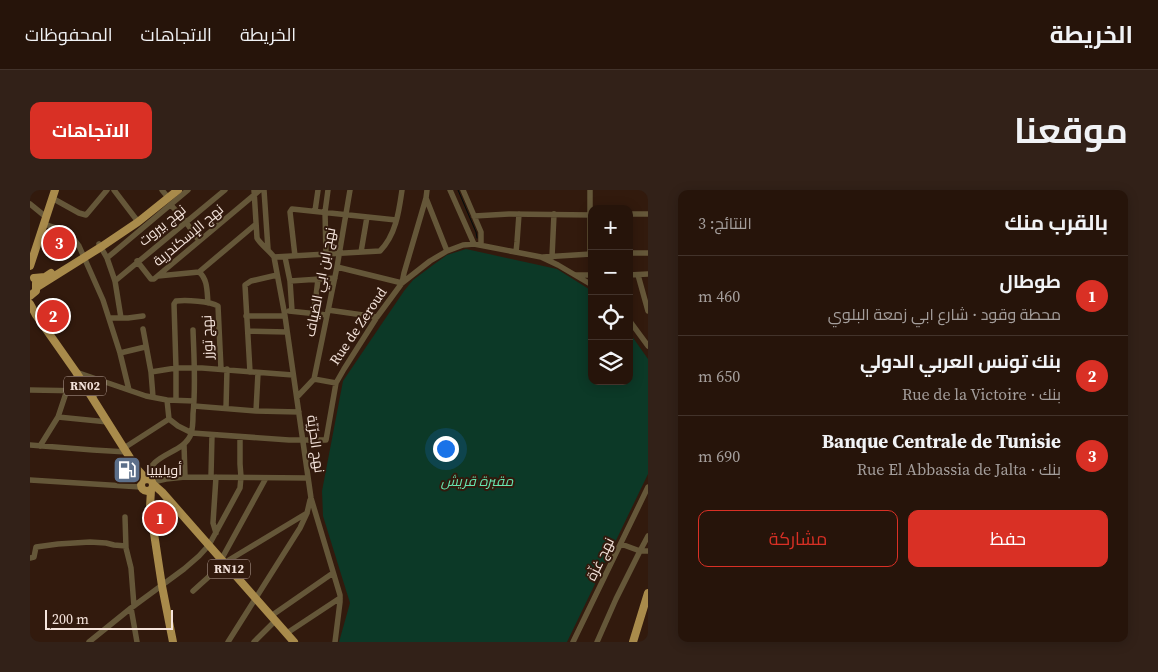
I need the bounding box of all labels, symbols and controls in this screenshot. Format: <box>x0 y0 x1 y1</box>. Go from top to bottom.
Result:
text: الخريطة <box>1050 18 1133 51</box>
text: المحفوظات <box>25 22 113 47</box>
text: الاتجاهات <box>141 22 212 47</box>
text: الخريطة <box>240 22 296 47</box>
button: الاتجاهات <box>30 102 152 159</box>
text: موقعنا <box>1014 107 1128 155</box>
street label: نهج الإسكندرية <box>148 199 228 271</box>
street label: نهج بيروت <box>134 200 190 250</box>
map controls <box>588 205 633 385</box>
button: + <box>588 205 633 250</box>
text: بالقرب منك <box>1004 208 1108 237</box>
text: النتائج: 3 <box>698 212 752 234</box>
pin: 3 <box>43 224 75 262</box>
street label: نهج ابن ابي الضياف <box>300 226 342 339</box>
button: − <box>588 250 633 295</box>
text: طوطال <box>1000 268 1061 294</box>
street label: Rue de Zeroud <box>325 283 391 369</box>
text: 460 m <box>698 285 740 307</box>
text: 1 <box>1088 285 1096 307</box>
button: locate <box>588 295 633 340</box>
pin: 2 <box>37 297 69 335</box>
text: محطة وقود · شارع ابي زمعة البلوي <box>828 303 1061 325</box>
street label: نهج توزر <box>196 315 218 360</box>
button: layers <box>588 340 633 385</box>
text: بنك تونس العربي الدولي <box>860 348 1061 374</box>
text: 650 m <box>698 365 740 387</box>
text: 2 <box>1088 365 1096 387</box>
road number: RN02 <box>64 377 106 396</box>
text: بنك · Rue de la Victoire <box>902 383 1061 405</box>
street label: نهج الحرّيّة <box>302 414 330 474</box>
text: Banque Centrale de Tunisie <box>822 428 1061 454</box>
your location <box>433 436 459 462</box>
text: 690 m <box>698 445 740 467</box>
text: 3 <box>1088 445 1096 467</box>
fuel station icon: أويليبيا <box>112 455 142 485</box>
text: بنك · Rue El Abbassia de Jalta <box>857 458 1061 480</box>
place label: أويليبيا <box>146 460 182 480</box>
park label: مقبرة قريش <box>441 471 514 491</box>
pin: 1 <box>144 499 176 537</box>
button: مشاركة <box>698 510 898 567</box>
button: حفظ <box>908 510 1108 567</box>
street label: نهج غزّة <box>581 534 619 584</box>
road number: RN12 <box>208 559 250 578</box>
scale bar <box>45 607 172 630</box>
text: 200 m <box>52 609 89 629</box>

